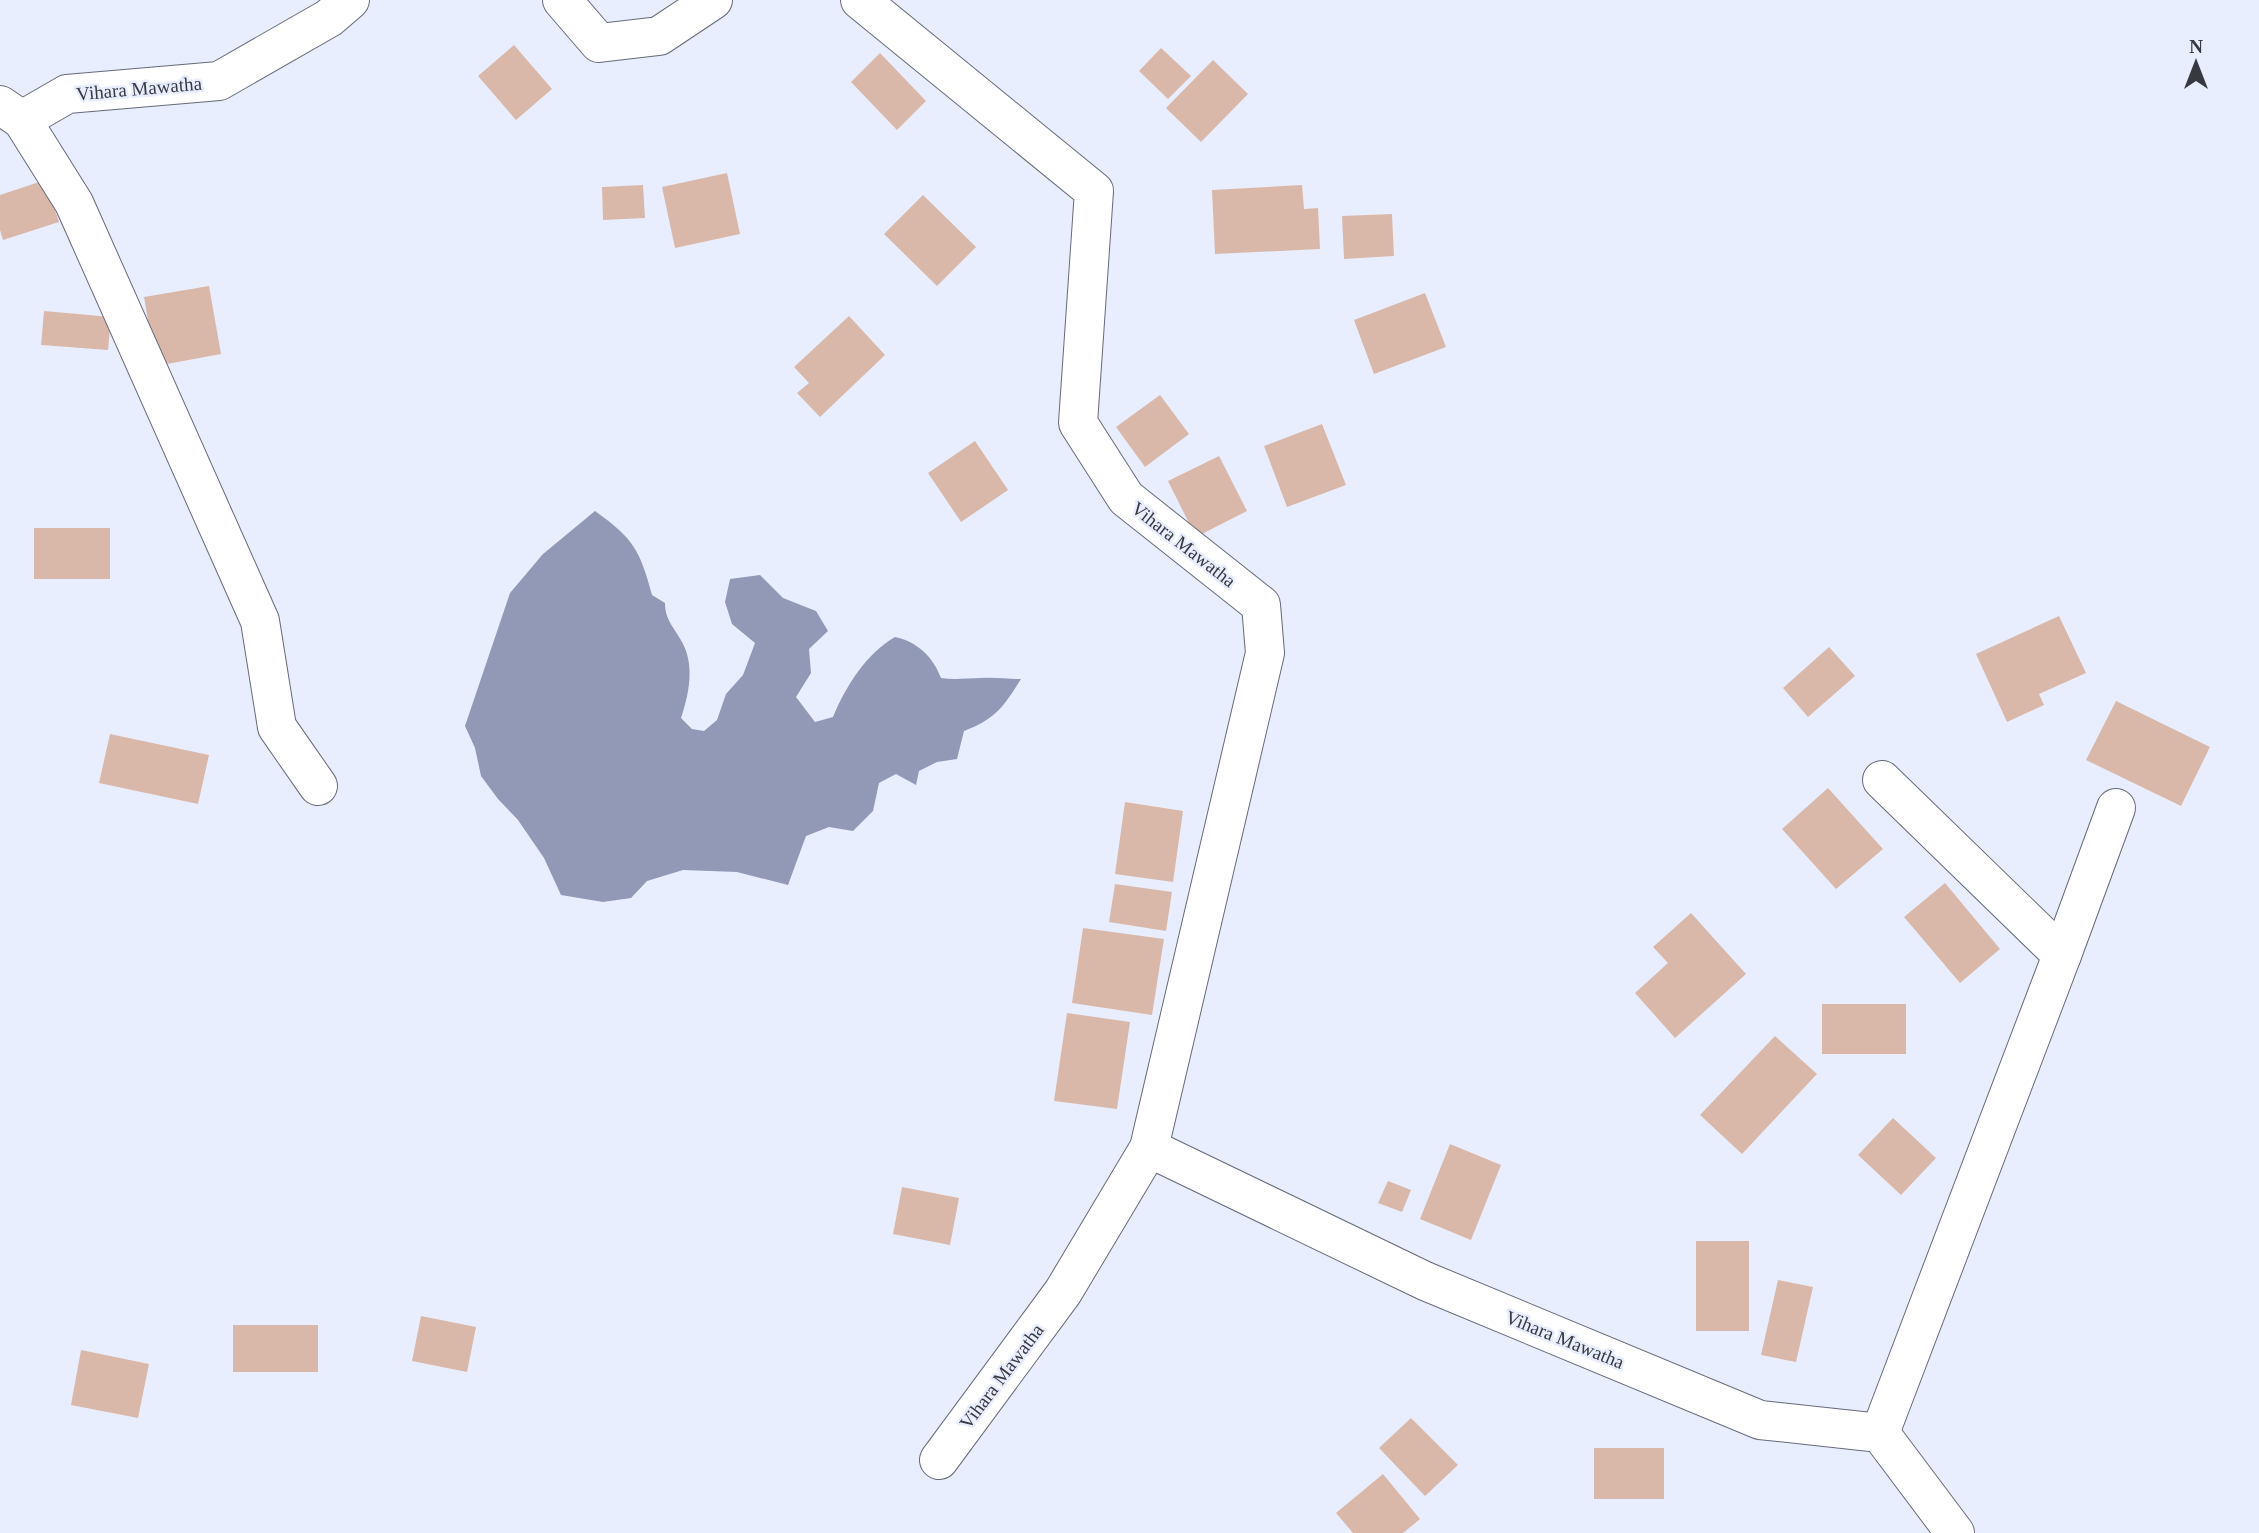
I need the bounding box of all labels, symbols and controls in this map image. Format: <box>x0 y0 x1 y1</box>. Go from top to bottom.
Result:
north arrow <box>2161 28 2231 98</box>
text: N <box>2189 36 2203 57</box>
street label: Vihara Mawatha <box>75 72 203 104</box>
street label: Vihara Mawatha <box>1128 497 1240 592</box>
street label: Vihara Mawatha <box>1502 1306 1628 1373</box>
street label: Vihara Mawatha <box>955 1319 1048 1433</box>

